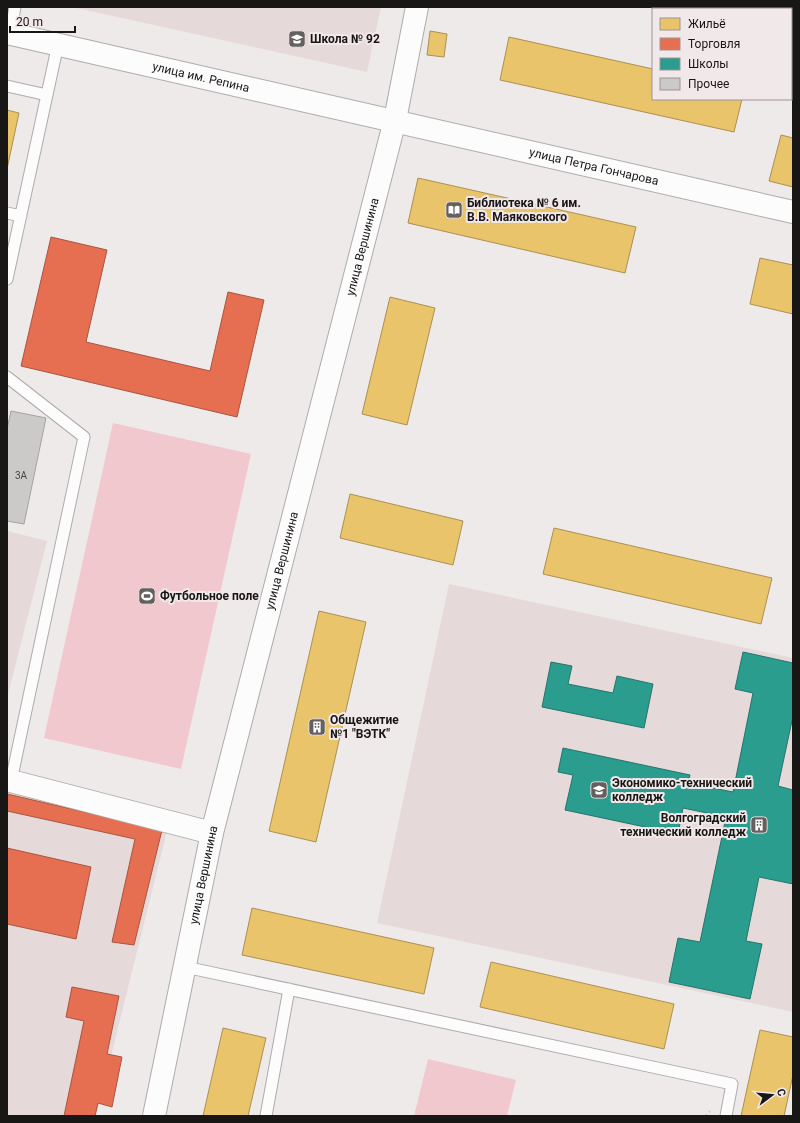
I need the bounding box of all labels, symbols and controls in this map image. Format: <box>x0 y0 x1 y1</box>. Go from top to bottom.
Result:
scale bar <box>10 8 75 34</box>
legend <box>652 8 792 100</box>
text: 20 m <box>16 15 43 29</box>
text: Жильё <box>688 17 726 31</box>
school or university icon: Школа № 92 <box>287 29 307 49</box>
place label: Школа № 92 <box>310 32 380 46</box>
text: Торговля <box>688 37 740 51</box>
text: Школы <box>688 57 729 71</box>
street label: улица им. Репина <box>151 59 251 95</box>
text: Прочее <box>688 77 729 91</box>
street label: улица Петра Гончарова <box>528 145 660 188</box>
street label: улица Вершинина <box>343 196 382 297</box>
place label: Библиотека № 6 им. В.В. Маяковского <box>467 196 581 224</box>
library icon: Библиотека № 6 им. В.В. Маяковского <box>444 200 464 220</box>
house number: 3А <box>15 470 28 481</box>
street label: улица Вершинина <box>263 510 301 611</box>
sports icon: Футбольное поле <box>137 586 157 606</box>
place label: Футбольное поле <box>160 589 259 603</box>
place label: Общежитие №1 "ВЭТК" <box>330 713 399 741</box>
building icon: Общежитие №1 "ВЭТК" <box>307 717 327 737</box>
place label: Экономико-технический колледж <box>612 776 752 804</box>
school or university icon: Экономико-технический колледж <box>589 780 609 800</box>
place label: Волгоградский технический колледж <box>620 811 747 839</box>
building icon: Волгоградский технический колледж <box>749 815 769 835</box>
street label: улица Вершинина <box>186 824 221 926</box>
north arrow <box>752 1075 792 1115</box>
text: С <box>774 1087 788 1098</box>

